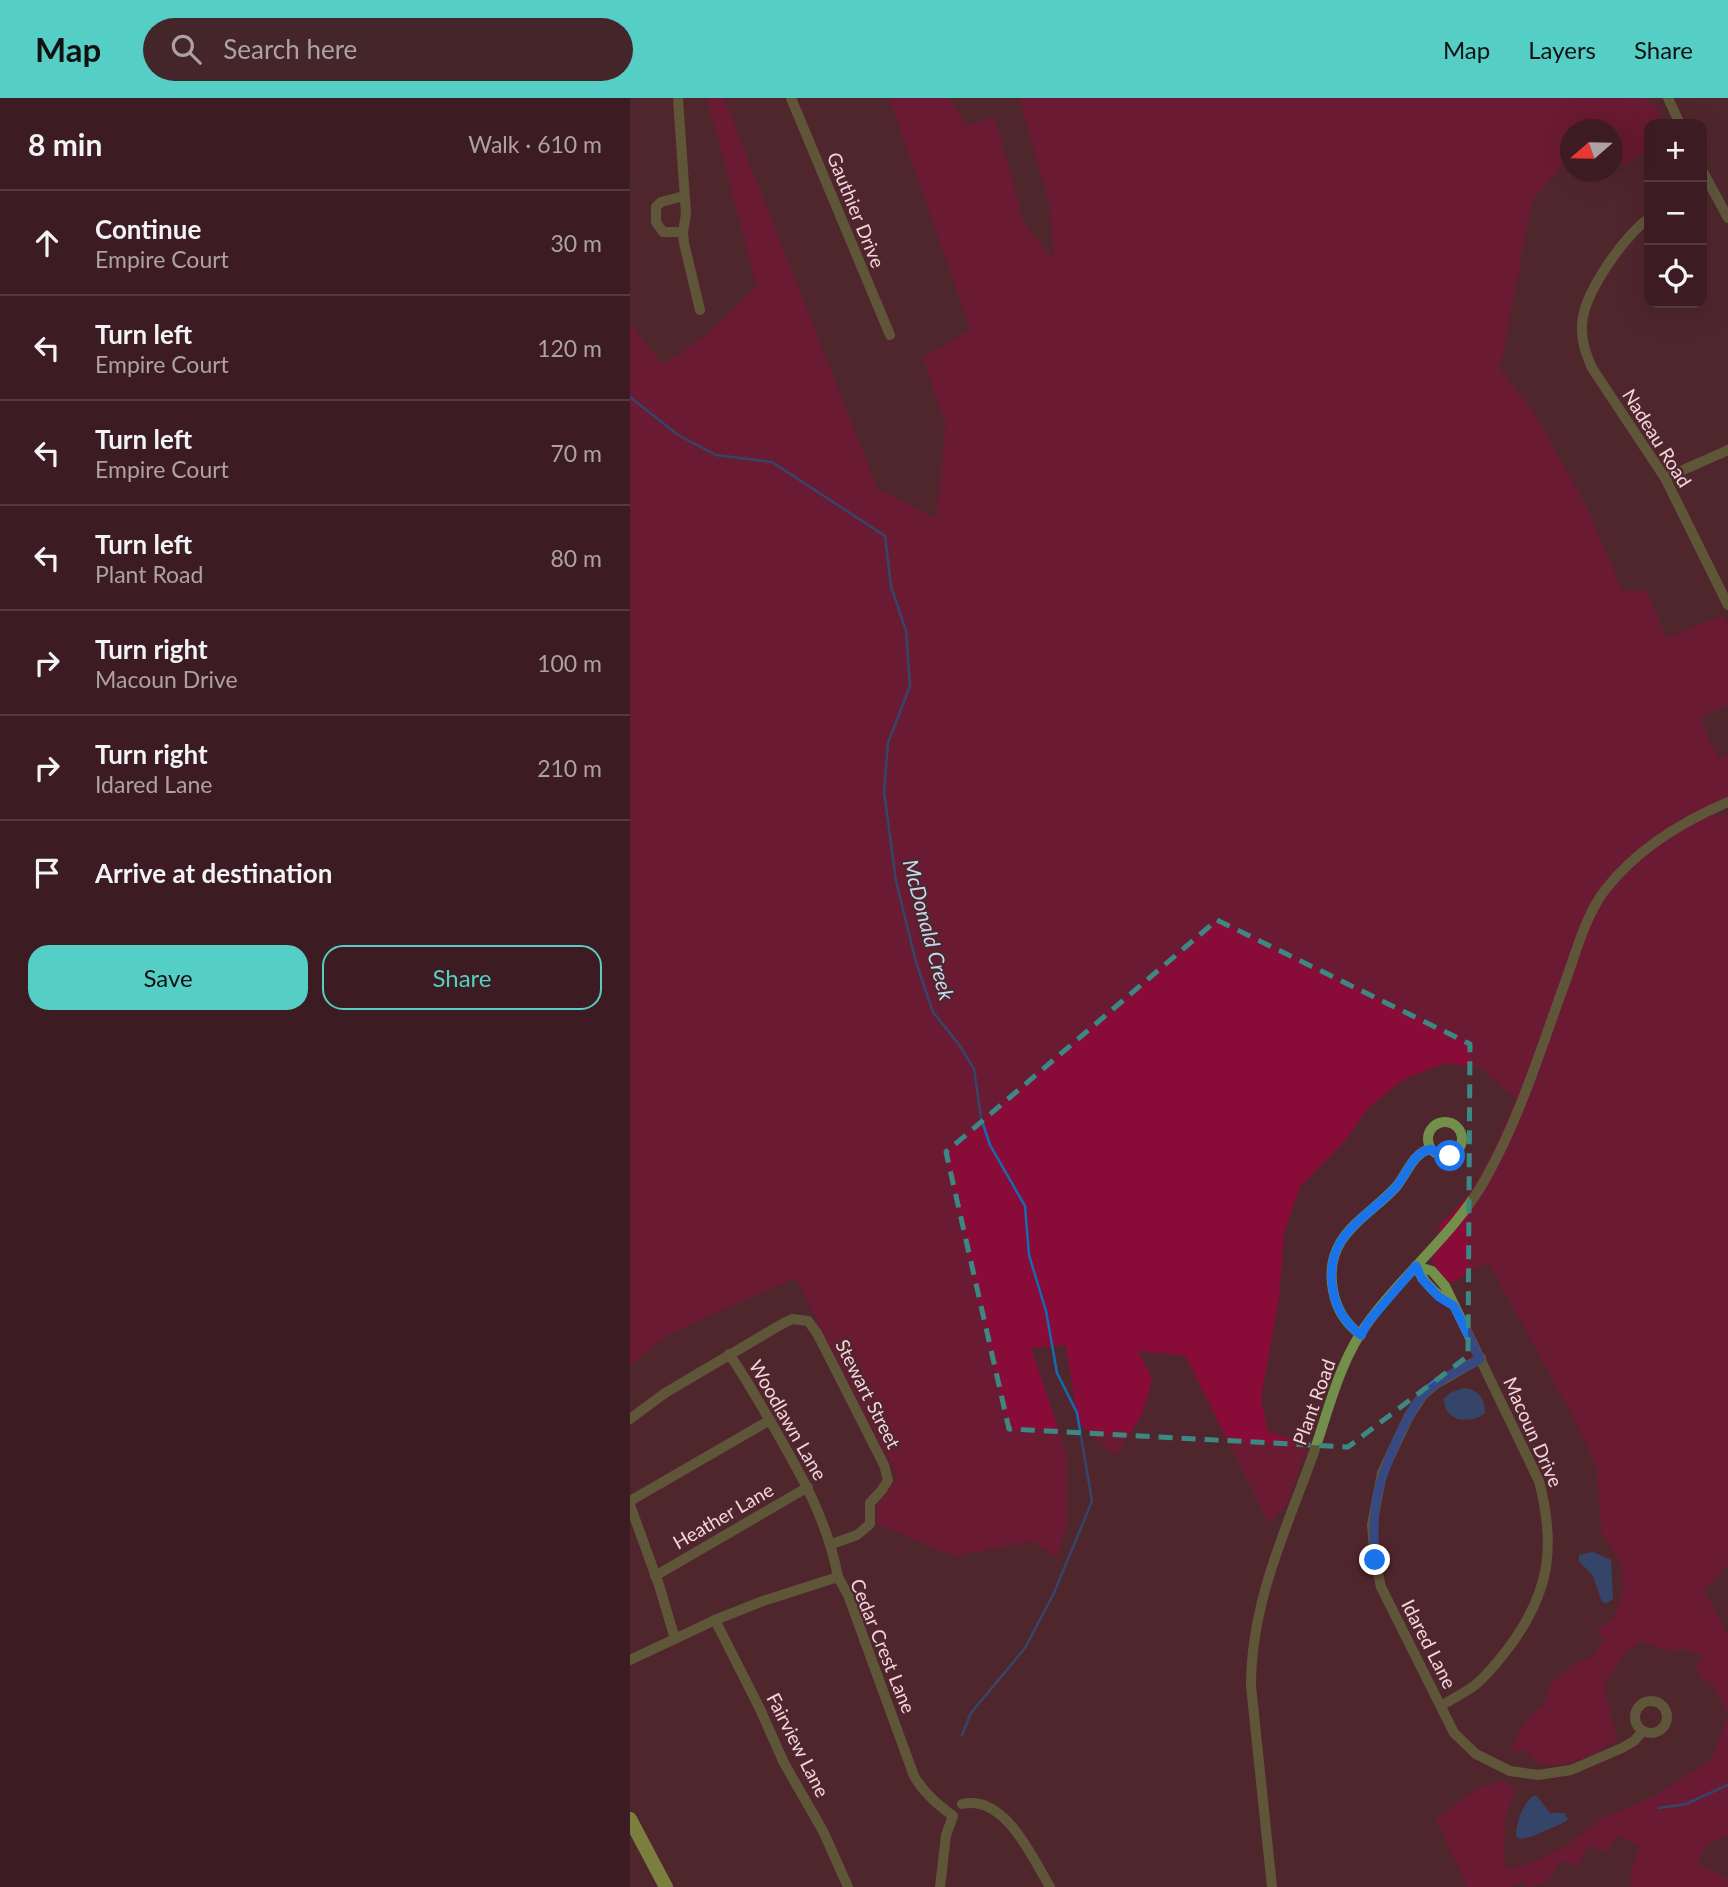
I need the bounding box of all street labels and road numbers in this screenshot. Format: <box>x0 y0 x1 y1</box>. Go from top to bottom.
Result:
street label: Gauthier Drive <box>823 149 890 271</box>
street label: Nadeau Road <box>1618 384 1697 491</box>
street label: Stewart Street <box>831 1335 906 1452</box>
street label: Woodlawn Lane <box>745 1356 832 1484</box>
street label: Plant Road <box>1287 1356 1340 1448</box>
street label: Macoun Drive <box>1499 1373 1568 1490</box>
street label: Heather Lane <box>668 1478 777 1554</box>
street label: Cedar Crest Lane <box>846 1575 921 1716</box>
street label: Idared Lane <box>1397 1595 1462 1692</box>
street label: Fairview Lane <box>762 1689 835 1801</box>

